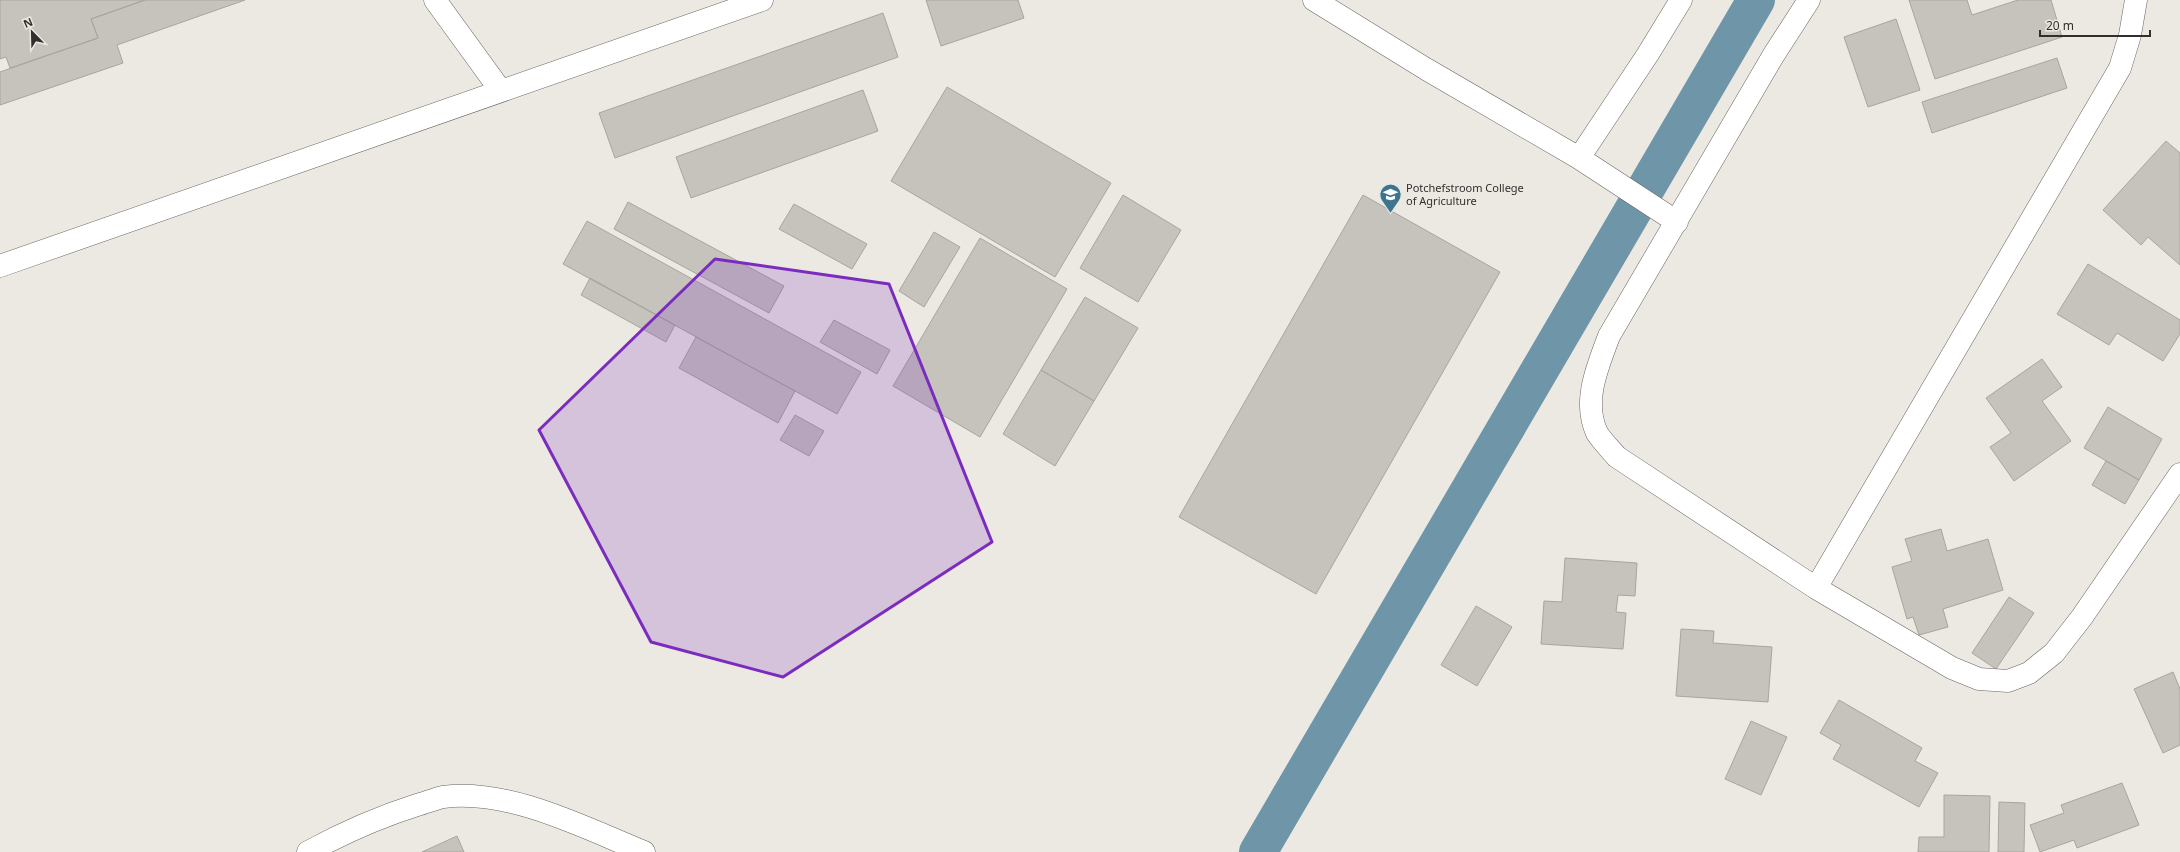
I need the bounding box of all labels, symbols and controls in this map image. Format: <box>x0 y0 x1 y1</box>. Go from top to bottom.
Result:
north arrow <box>12 12 52 52</box>
scale bar <box>2040 12 2150 38</box>
text: N <box>21 14 35 31</box>
text: 20 m <box>2046 17 2074 34</box>
place label: Potchefstroom College of Agriculture <box>1406 180 1524 208</box>
school or university icon: Potchefstroom College of Agriculture <box>1377 181 1403 214</box>

